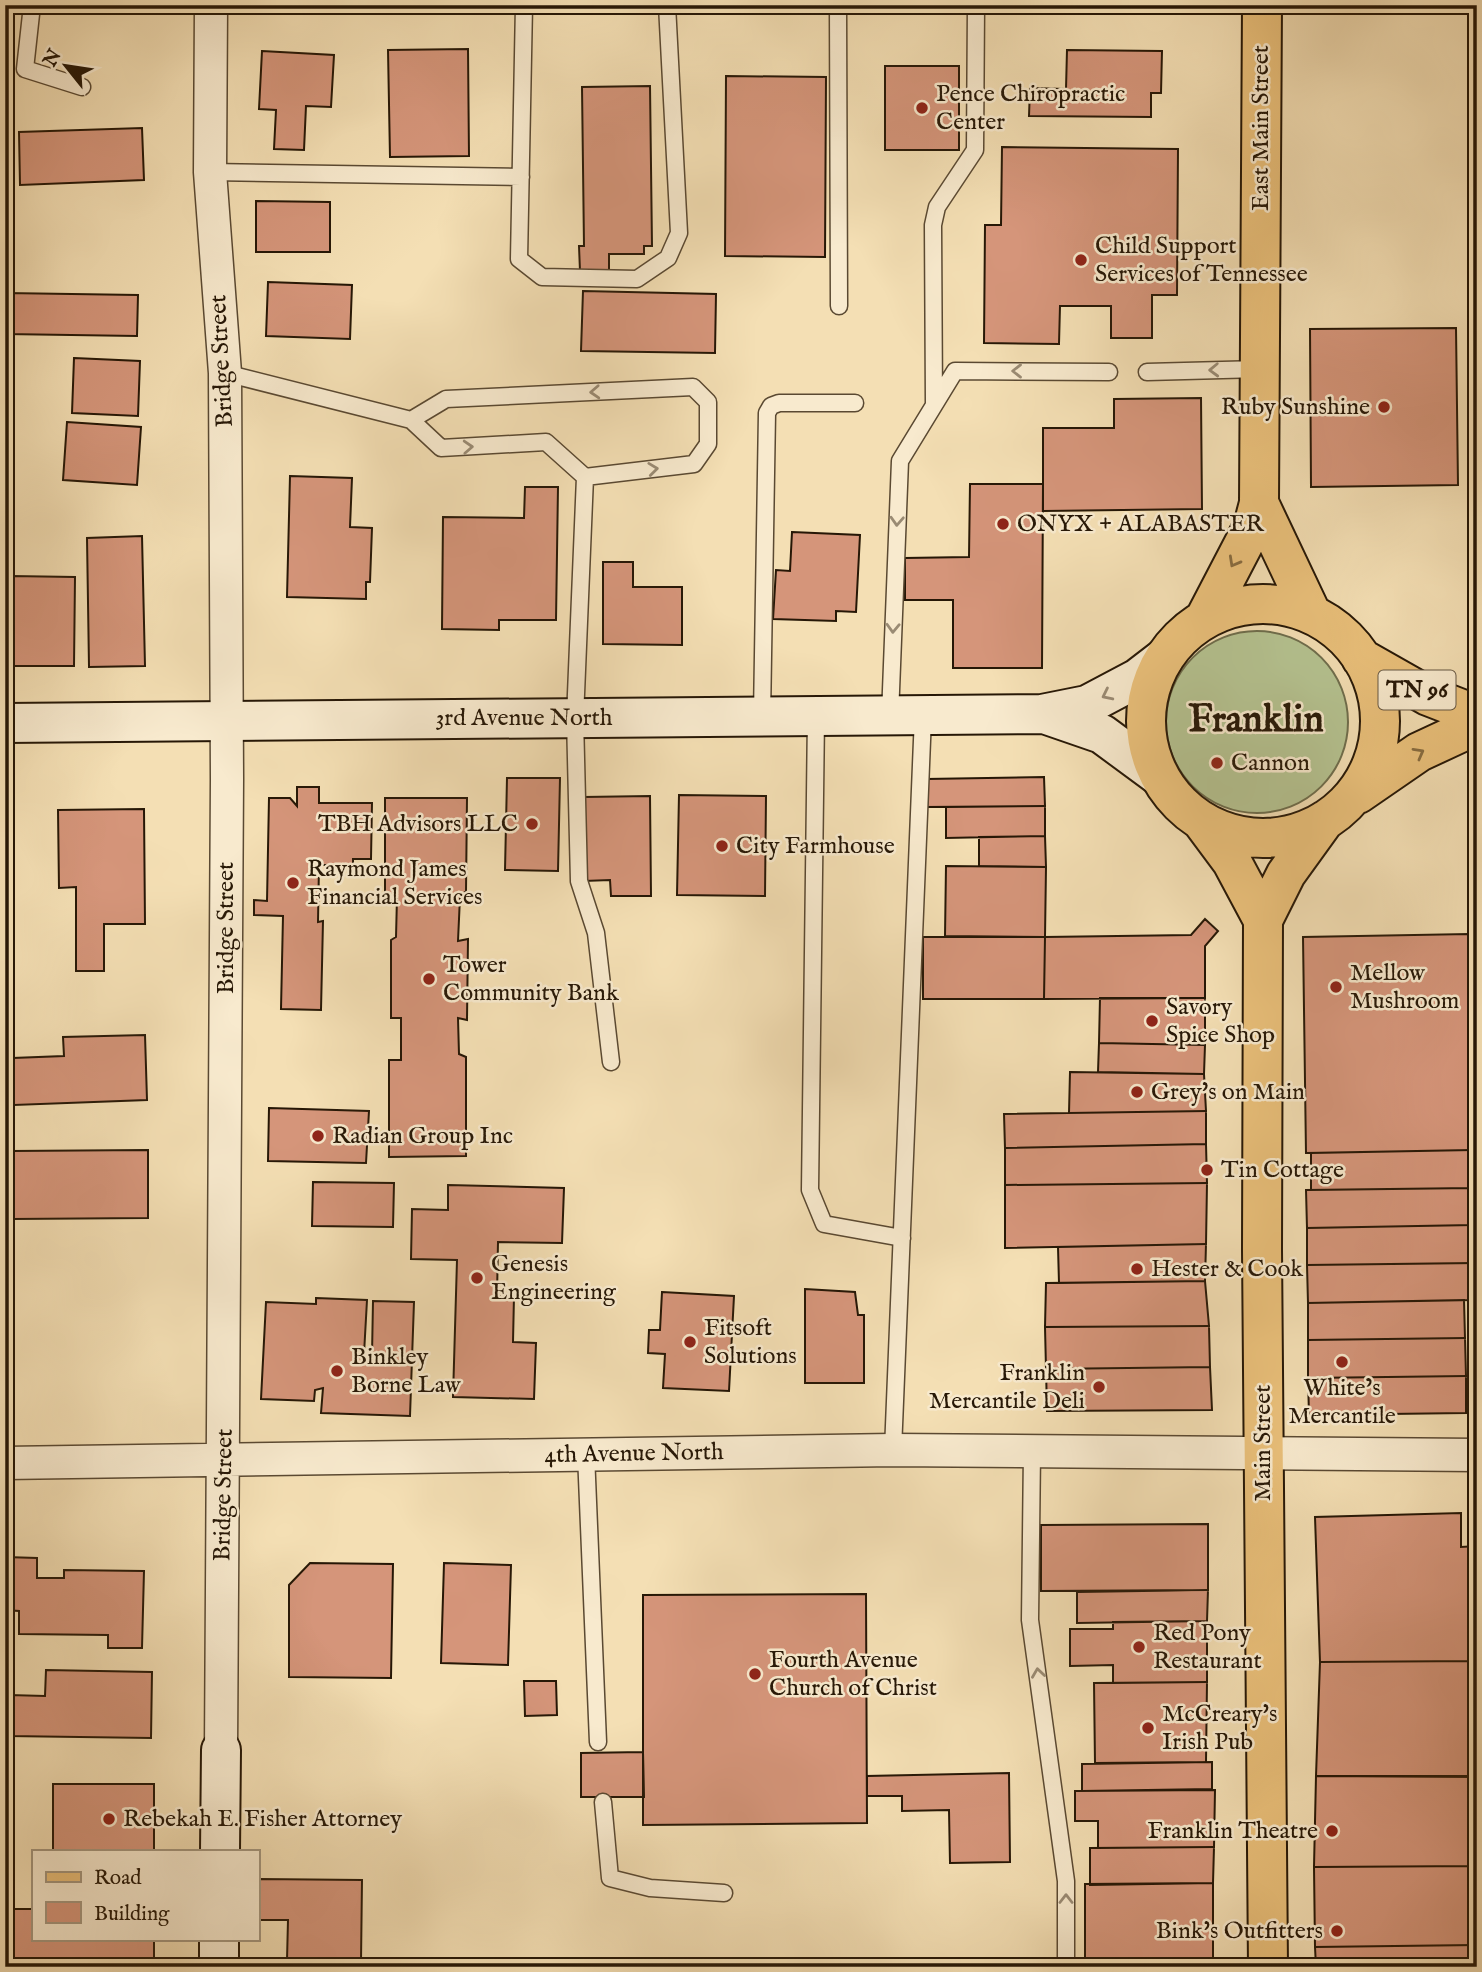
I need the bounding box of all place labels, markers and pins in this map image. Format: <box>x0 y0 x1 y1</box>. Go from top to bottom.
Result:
place label: Pence Chiropractic Center <box>936 79 1125 138</box>
marker: Pence Chiropractic Center <box>914 100 930 116</box>
place label: Child Support Services of Tennessee <box>1095 231 1308 290</box>
marker: Child Support Services of Tennessee <box>1073 252 1089 268</box>
place label: Ruby Sunshine <box>1221 392 1370 423</box>
marker: Ruby Sunshine <box>1376 399 1392 415</box>
place label: ONYX + ALABASTER <box>1017 509 1265 540</box>
marker: ONYX + ALABASTER <box>995 516 1011 532</box>
place label: Cannon <box>1231 748 1310 779</box>
marker: Cannon <box>1209 755 1225 771</box>
place label: TBH Advisors LLC <box>318 809 518 840</box>
marker: TBH Advisors LLC <box>524 816 540 832</box>
place label: City Farmhouse <box>736 831 895 862</box>
marker: City Farmhouse <box>714 838 730 854</box>
place label: Raymond James Financial Services <box>307 854 482 913</box>
marker: Raymond James Financial Services <box>285 875 301 891</box>
place label: Tower Community Bank <box>443 950 619 1009</box>
place label: Mellow Mushroom <box>1350 958 1459 1017</box>
marker: Tower Community Bank <box>421 971 437 987</box>
marker: Mellow Mushroom <box>1328 979 1344 995</box>
place label: Savory Spice Shop <box>1166 992 1275 1051</box>
marker: Savory Spice Shop <box>1144 1013 1160 1029</box>
place label: Grey's on Main <box>1151 1077 1305 1108</box>
marker: Grey's on Main <box>1129 1084 1145 1100</box>
place label: Radian Group Inc <box>332 1121 513 1152</box>
marker: Radian Group Inc <box>310 1128 326 1144</box>
place label: Tin Cottage <box>1221 1155 1344 1186</box>
marker: Tin Cottage <box>1199 1162 1215 1178</box>
place label: Genesis Engineering <box>491 1249 617 1308</box>
place label: Hester & Cook <box>1151 1254 1303 1285</box>
marker: Hester & Cook <box>1129 1261 1145 1277</box>
marker: Genesis Engineering <box>469 1270 485 1286</box>
place label: Fitsoft Solutions <box>704 1313 797 1372</box>
marker: Fitsoft Solutions <box>682 1334 698 1350</box>
place label: Binkley Borne Law <box>351 1342 462 1401</box>
marker: White’s Mercantile <box>1334 1354 1350 1370</box>
place label: Franklin Mercantile Deli <box>929 1358 1085 1417</box>
marker: Binkley Borne Law <box>329 1363 345 1379</box>
place label: White’s Mercantile <box>1288 1373 1396 1432</box>
marker: Franklin Mercantile Deli <box>1091 1379 1107 1395</box>
place label: Red Pony Restaurant <box>1153 1618 1262 1677</box>
marker: Red Pony Restaurant <box>1131 1639 1147 1655</box>
place label: Fourth Avenue Church of Christ <box>769 1645 937 1704</box>
marker: Fourth Avenue Church of Christ <box>747 1666 763 1682</box>
place label: McCreary's Irish Pub <box>1162 1699 1278 1758</box>
marker: McCreary's Irish Pub <box>1140 1720 1156 1736</box>
place label: Rebekah E. Fisher Attorney <box>123 1804 402 1835</box>
marker: Rebekah E. Fisher Attorney <box>101 1811 117 1827</box>
place label: Franklin Theatre <box>1148 1816 1318 1847</box>
marker: Franklin Theatre <box>1324 1823 1340 1839</box>
place label: Bink's Outfitters <box>1156 1916 1323 1947</box>
marker: Bink's Outfitters <box>1329 1923 1345 1939</box>

